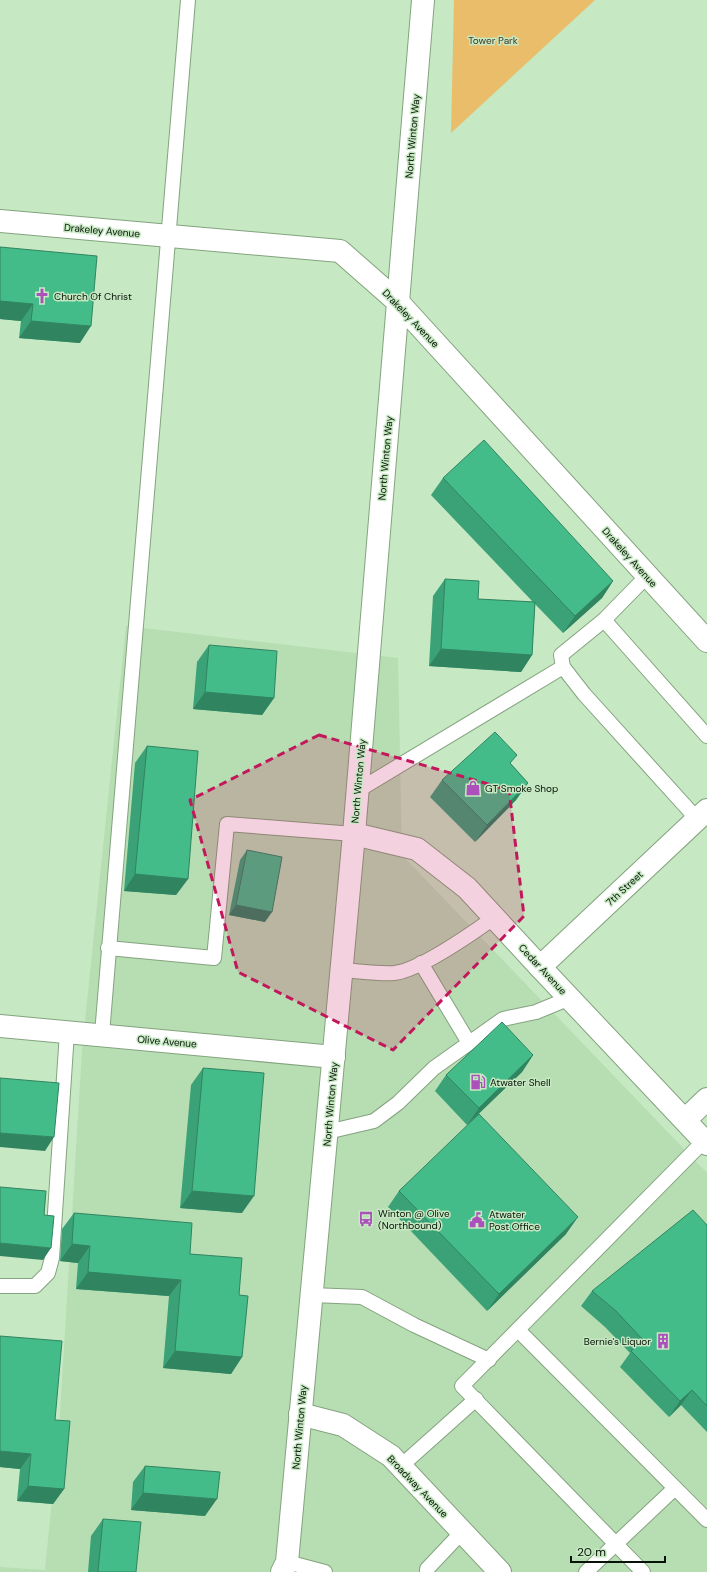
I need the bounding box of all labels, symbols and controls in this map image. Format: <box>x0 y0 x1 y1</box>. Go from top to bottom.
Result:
park label: Tower Park <box>468 34 518 47</box>
street label: North Winton Way <box>402 93 423 179</box>
street label: Drakeley Avenue <box>63 221 141 240</box>
street label: Drakeley Avenue <box>379 286 442 351</box>
church icon: Church Of Christ <box>33 287 51 305</box>
place label: Church Of Christ <box>54 290 132 303</box>
street label: North Winton Way <box>375 415 396 501</box>
street label: Drakeley Avenue <box>599 525 660 590</box>
street label: North Winton Way <box>348 738 369 824</box>
shop icon: GT Smoke Shop <box>464 779 482 797</box>
place label: GT Smoke Shop <box>485 782 558 795</box>
street label: 7th Street <box>603 868 646 909</box>
street label: Cedar Avenue <box>516 941 570 998</box>
street label: Olive Avenue <box>137 1032 198 1051</box>
street label: North Winton Way <box>320 1061 341 1147</box>
fuel station icon: Atwater Shell <box>469 1073 487 1091</box>
place label: Atwater Shell <box>490 1076 550 1089</box>
place label: Winton @ Olive (Northbound) <box>378 1207 450 1232</box>
place label: Atwater Post Office <box>489 1208 540 1233</box>
bus stop icon: Winton @ Olive (Northbound) <box>357 1210 375 1228</box>
public building icon: Atwater Post Office <box>468 1211 486 1229</box>
building icon: Bernie's Liquor <box>654 1332 672 1350</box>
place label: Bernie's Liquor <box>584 1335 651 1348</box>
street label: North Winton Way <box>289 1384 310 1470</box>
street label: Broadway Avenue <box>384 1452 451 1521</box>
scale bar <box>571 1538 665 1564</box>
text: 20 m <box>577 1544 606 1560</box>

